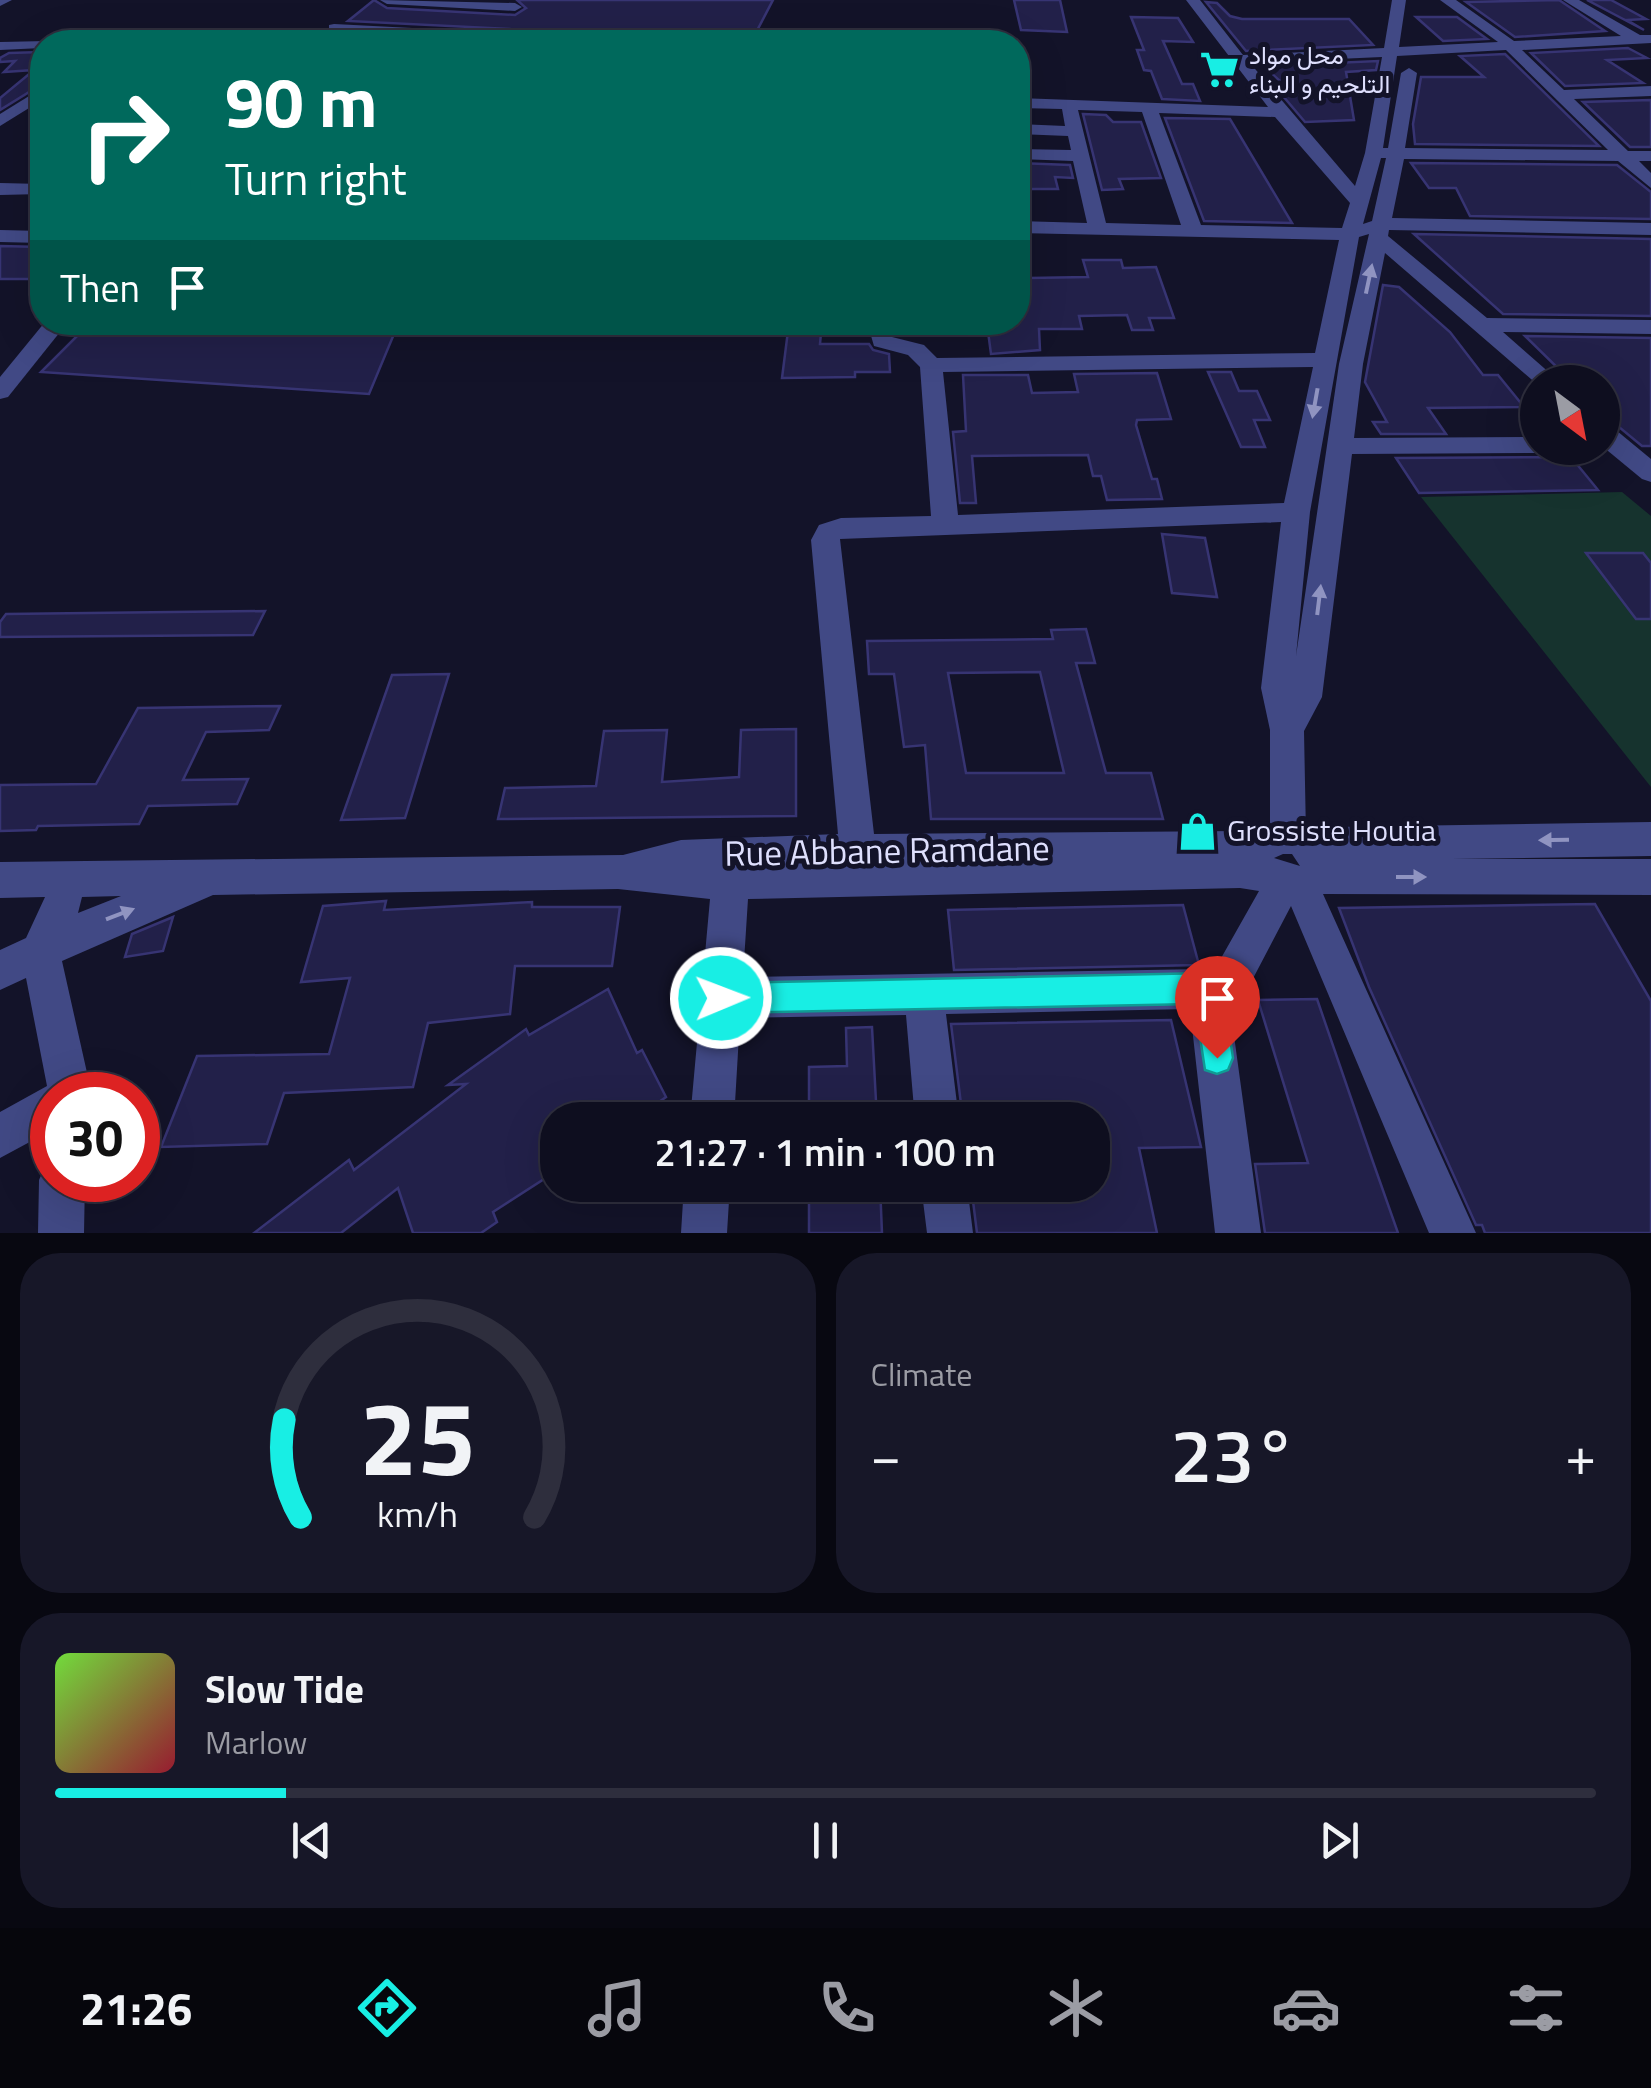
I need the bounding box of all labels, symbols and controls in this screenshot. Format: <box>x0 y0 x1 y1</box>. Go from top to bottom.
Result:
place label: محل مواد التلحيم و البناء <box>1249 36 1390 103</box>
text: 90 m <box>225 48 378 154</box>
supermarket icon: محل مواد التلحيم و البناء <box>1198 48 1240 90</box>
icon: right <box>60 70 190 200</box>
text: Turn right <box>225 144 407 212</box>
text: Then <box>60 259 140 317</box>
icon: arrive <box>160 260 215 315</box>
one-way arrow <box>1361 264 1377 295</box>
north arrow <box>1520 365 1620 465</box>
map controls <box>1520 365 1620 465</box>
one-way arrow <box>1307 388 1322 419</box>
one-way arrow <box>1311 584 1327 616</box>
place label: Grossiste Houtia <box>1227 807 1436 853</box>
shop icon: Grossiste Houtia <box>1176 810 1218 852</box>
street label: Rue Abbane Ramdane <box>724 820 1050 880</box>
one-way arrow <box>1537 832 1569 848</box>
one-way arrow <box>1396 869 1428 885</box>
one-way arrow <box>105 906 135 922</box>
position arrow <box>669 946 773 1050</box>
pin <box>1175 956 1260 1059</box>
icon: arrive <box>1190 971 1245 1026</box>
speed limit sign: 30 <box>30 1072 160 1202</box>
text: 21:27 · 1 min · 100 m <box>654 1123 996 1181</box>
text: Climate <box>871 1350 972 1398</box>
text: 25 <box>360 1357 476 1515</box>
text: 23° <box>1170 1397 1296 1511</box>
text: − <box>871 1413 901 1496</box>
text: + <box>1565 1413 1596 1496</box>
text: km/h <box>377 1486 458 1541</box>
text: Slow Tide <box>205 1660 364 1718</box>
text: Marlow <box>205 1718 308 1766</box>
icon: previous <box>284 1813 339 1868</box>
icon: pause <box>798 1813 853 1868</box>
icon: next <box>1312 1813 1367 1868</box>
icon: directions <box>352 1973 422 2043</box>
icon: music <box>582 1973 652 2043</box>
icon: phone <box>812 1973 882 2043</box>
icon: climate <box>1041 1973 1111 2043</box>
icon: car <box>1271 1973 1341 2043</box>
icon: filters <box>1501 1973 1571 2043</box>
text: 21:26 <box>80 1974 192 2042</box>

